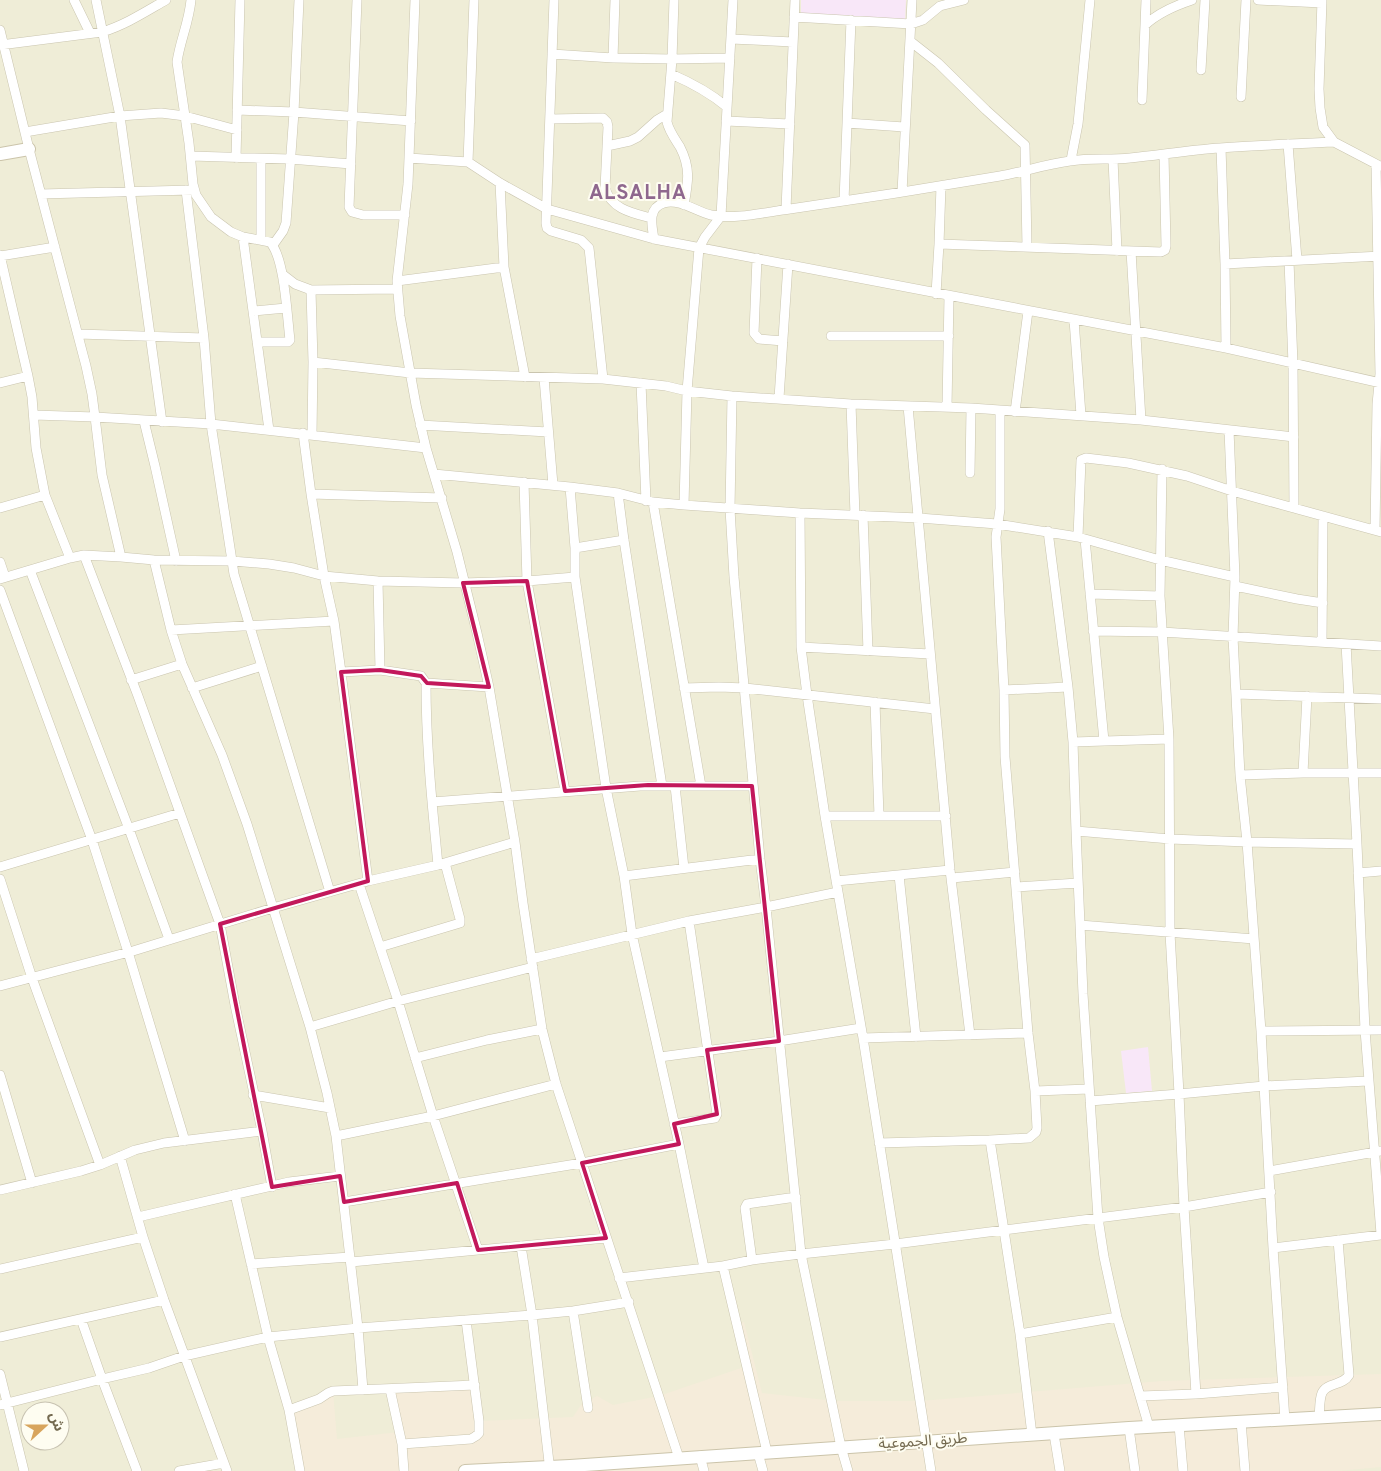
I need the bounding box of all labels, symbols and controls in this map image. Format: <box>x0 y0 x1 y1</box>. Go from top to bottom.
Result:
district label: ALSALHA <box>589 181 687 207</box>
north arrow <box>20 1401 70 1451</box>
text: ش <box>44 1410 67 1434</box>
street label: طريق الجموعية <box>878 1429 968 1455</box>

